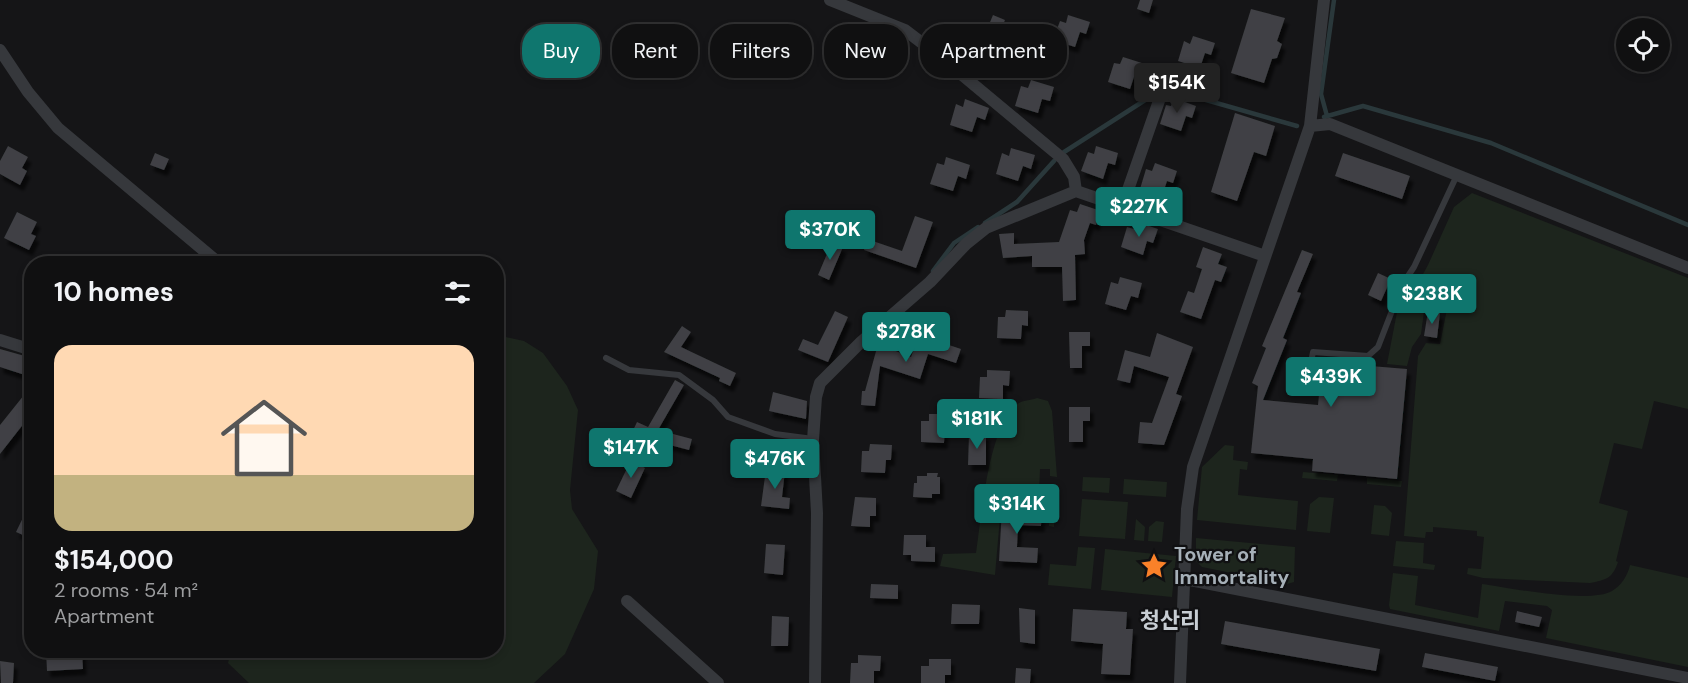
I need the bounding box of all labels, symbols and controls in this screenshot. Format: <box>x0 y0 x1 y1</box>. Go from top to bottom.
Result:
map controls <box>1616 18 1670 72</box>
button: locate <box>1616 18 1670 72</box>
chip: Buy <box>522 24 600 78</box>
chip: Rent <box>612 24 698 78</box>
chip: Filters <box>710 24 812 78</box>
chip: New <box>824 24 908 78</box>
chip: Apartment <box>920 24 1067 78</box>
pin: $154K <box>1135 63 1219 114</box>
text: $154K <box>1148 69 1206 95</box>
pin: $227K <box>1097 187 1181 238</box>
text: $227K <box>1110 193 1168 219</box>
pin: $370K <box>788 210 872 261</box>
text: $370K <box>799 216 861 242</box>
pin: $238K <box>1390 274 1474 325</box>
text: 10 homes <box>54 275 174 309</box>
icon: filters <box>441 276 474 309</box>
text: $238K <box>1401 280 1463 306</box>
pin: $278K <box>864 312 948 363</box>
text: $278K <box>876 318 936 344</box>
pin: $439K <box>1289 357 1373 408</box>
text: $439K <box>1300 363 1362 389</box>
icon: home <box>210 384 318 492</box>
pin: $181K <box>935 399 1019 450</box>
text: $181K <box>951 405 1003 431</box>
pin: $147K <box>589 428 673 479</box>
text: $147K <box>603 434 659 460</box>
pin: $476K <box>733 439 817 490</box>
text: $476K <box>744 445 806 471</box>
pin: $314K <box>975 484 1059 535</box>
text: $314K <box>988 490 1046 516</box>
place label: Tower of Immortality <box>1174 541 1289 590</box>
text: $154,000 <box>54 543 174 577</box>
place icon: Tower of Immortality <box>1139 551 1169 581</box>
text: 2 rooms · 54 m² <box>54 577 198 603</box>
text: Apartment <box>54 603 154 629</box>
district label: 청산리 <box>1140 606 1200 635</box>

